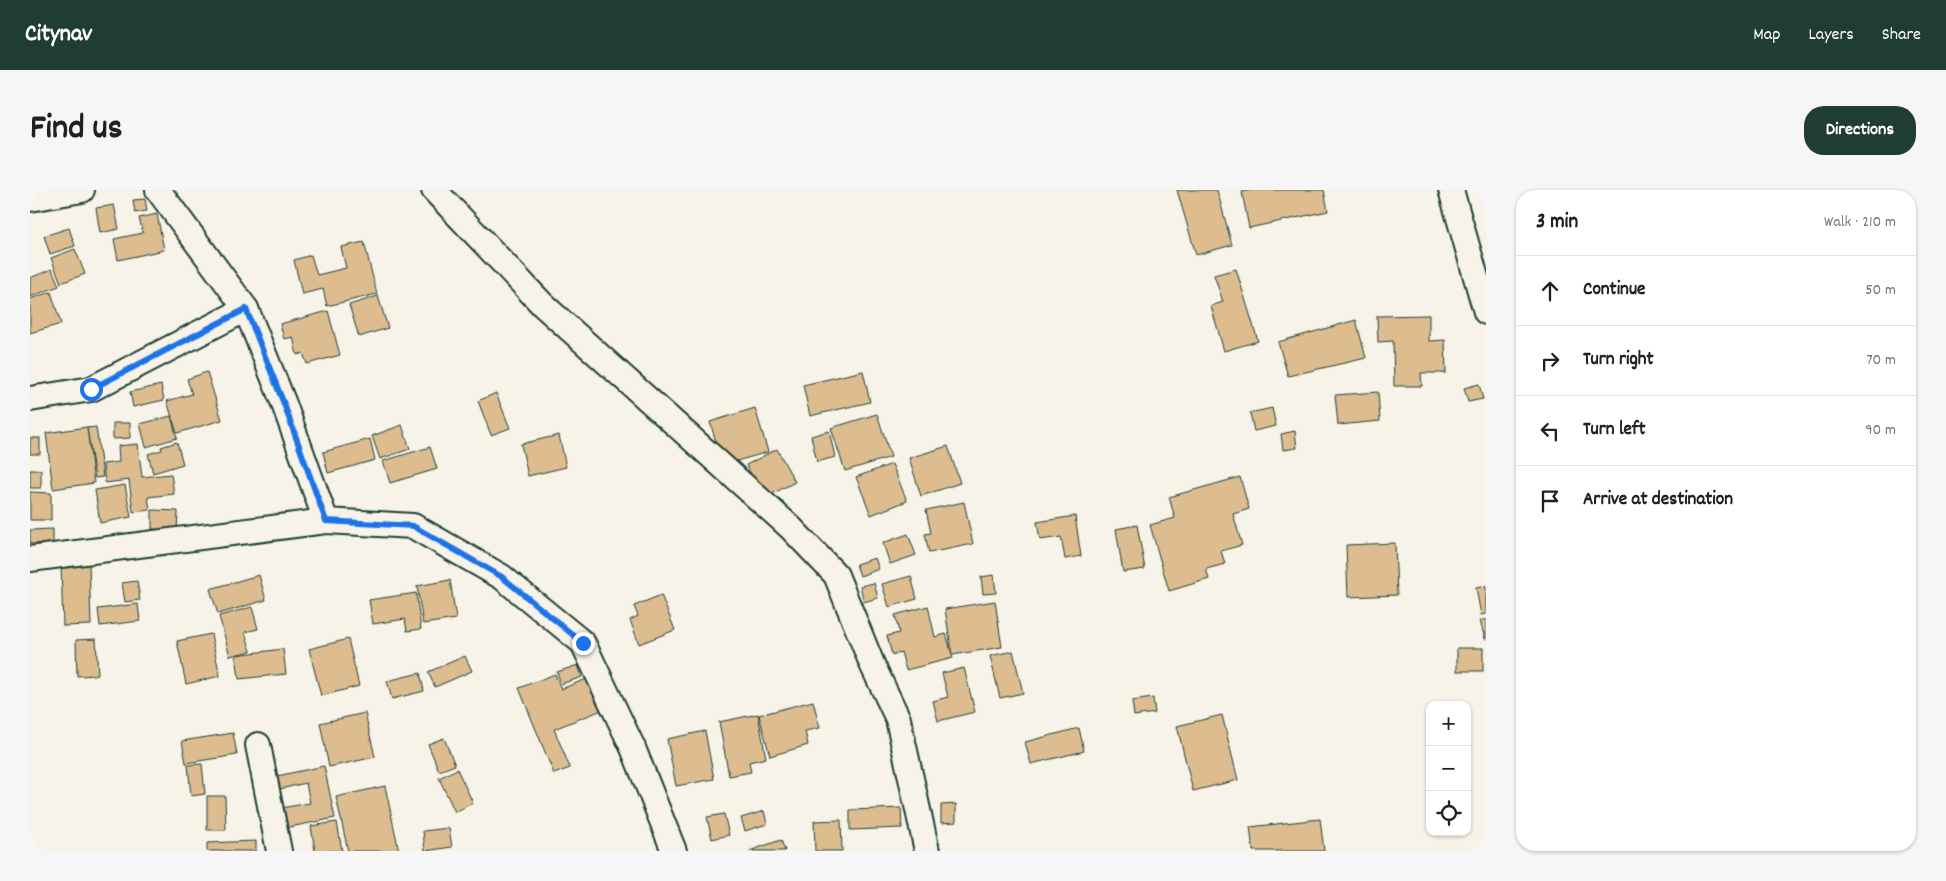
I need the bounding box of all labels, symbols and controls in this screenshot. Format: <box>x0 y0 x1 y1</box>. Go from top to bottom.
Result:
text: Citynav <box>25 18 92 52</box>
text: Map <box>1753 23 1780 48</box>
text: Layers <box>1808 23 1854 48</box>
text: Share <box>1882 23 1921 48</box>
text: Find us <box>30 105 122 155</box>
button: Directions <box>1804 106 1916 155</box>
text: 3 min <box>1536 208 1578 238</box>
text: Walk · 210 m <box>1824 211 1896 234</box>
icon: ahead <box>1536 277 1564 305</box>
text: Continue <box>1583 277 1645 304</box>
text: 50 m <box>1865 279 1896 302</box>
icon: right <box>1536 347 1564 375</box>
text: Turn right <box>1583 347 1654 374</box>
text: 70 m <box>1866 349 1896 372</box>
route start <box>80 378 103 401</box>
icon: left <box>1536 417 1564 445</box>
text: Turn left <box>1583 417 1646 444</box>
text: 90 m <box>1865 419 1896 442</box>
icon: arrive <box>1536 487 1564 515</box>
text: Arrive at destination <box>1583 487 1733 514</box>
route end <box>572 632 595 655</box>
map controls <box>1426 701 1471 836</box>
button: + <box>1426 701 1471 746</box>
button: − <box>1426 746 1471 791</box>
button: locate <box>1426 791 1471 836</box>

